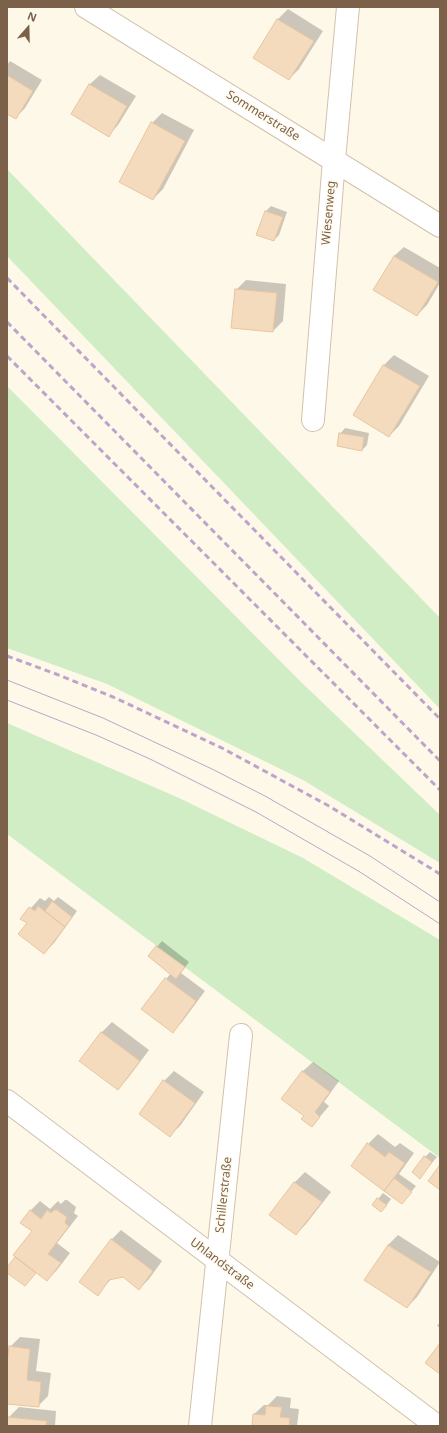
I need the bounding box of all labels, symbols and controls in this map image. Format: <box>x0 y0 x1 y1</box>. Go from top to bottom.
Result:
north arrow <box>8 8 48 48</box>
text: N <box>25 8 39 25</box>
street label: Sommerstraße <box>224 88 302 144</box>
street label: Wiesenweg <box>319 180 339 246</box>
street label: Schillerstraße <box>213 1156 235 1234</box>
street label: Uhlandstraße <box>187 1235 257 1293</box>

